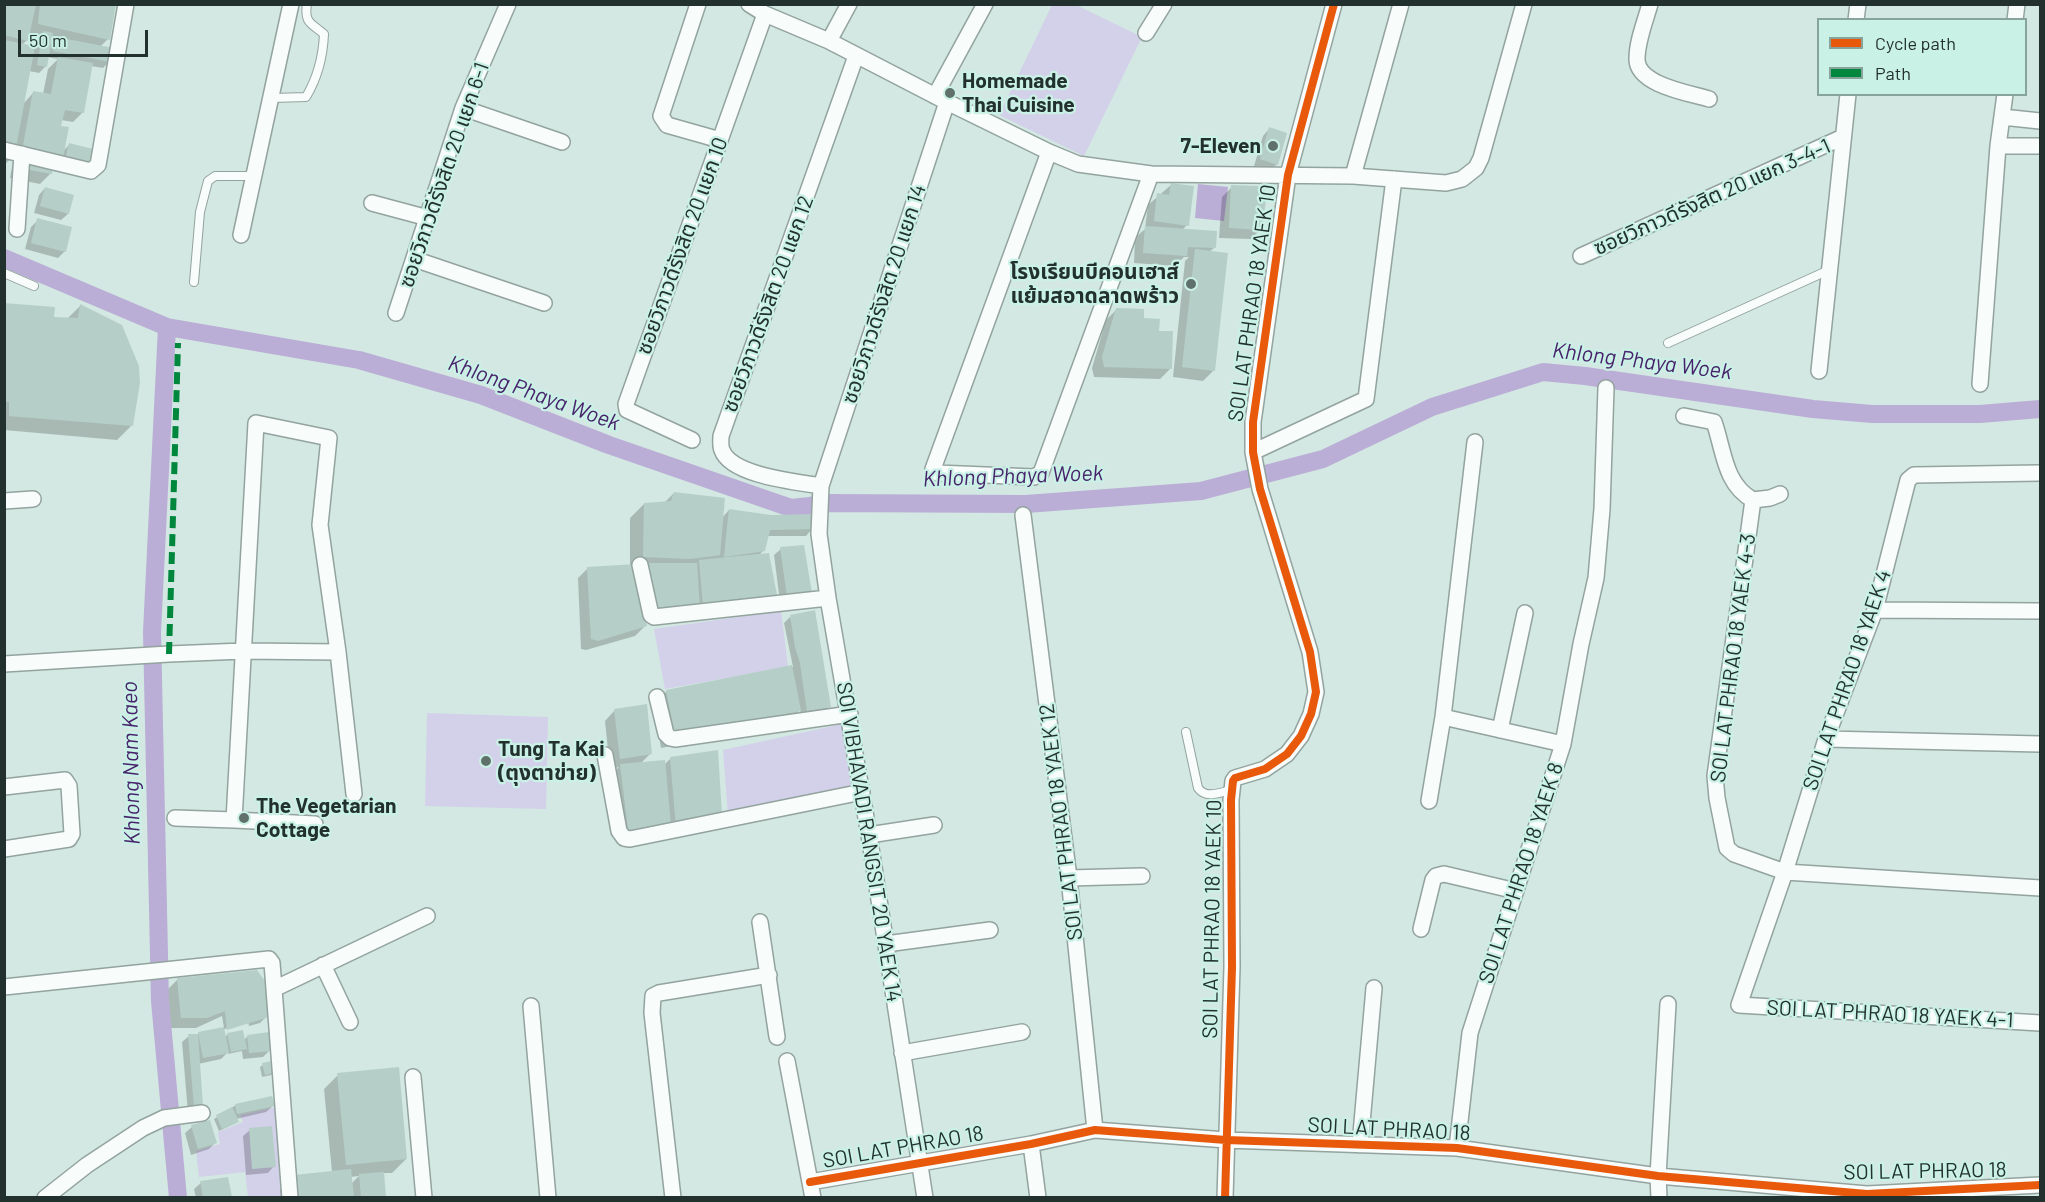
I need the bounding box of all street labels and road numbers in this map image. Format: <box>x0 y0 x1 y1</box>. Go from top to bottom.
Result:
street label: ซอยวิภาวดีรังสิต 20 แยก 6-1 <box>394 59 494 291</box>
street label: ซอยวิภาวดีรังสิต 20 แยก 3-4-1 <box>1590 133 1834 261</box>
street label: ซอยวิภาวดีรังสิต 20 แยก 10 <box>631 134 733 358</box>
street label: ซอยวิภาวดีรังสิต 20 แยก 14 <box>837 181 931 407</box>
street label: SOI LAT PHRAO 18 YAEK 10 <box>1223 183 1281 423</box>
street label: ซอยวิภาวดีรังสิต 20 แยก 12 <box>717 192 819 416</box>
street label: SOI LAT PHRAO 18 YAEK 4-3 <box>1705 532 1761 784</box>
street label: SOI LAT PHRAO 18 YAEK 4 <box>1797 566 1897 794</box>
street label: SOI VIBHAVADI RANGSIT 20 YAEK 14 <box>831 680 907 1004</box>
street label: SOI LAT PHRAO 18 YAEK 12 <box>1034 702 1088 942</box>
street label: SOI LAT PHRAO 18 YAEK 8 <box>1473 759 1569 987</box>
street label: SOI LAT PHRAO 18 YAEK 10 <box>1197 799 1227 1039</box>
street label: SOI LAT PHRAO 18 YAEK 4-1 <box>1766 995 2014 1033</box>
street label: SOI LAT PHRAO 18 <box>1307 1112 1471 1146</box>
street label: SOI LAT PHRAO 18 <box>820 1120 986 1174</box>
street label: SOI LAT PHRAO 18 <box>1843 1157 2007 1185</box>

